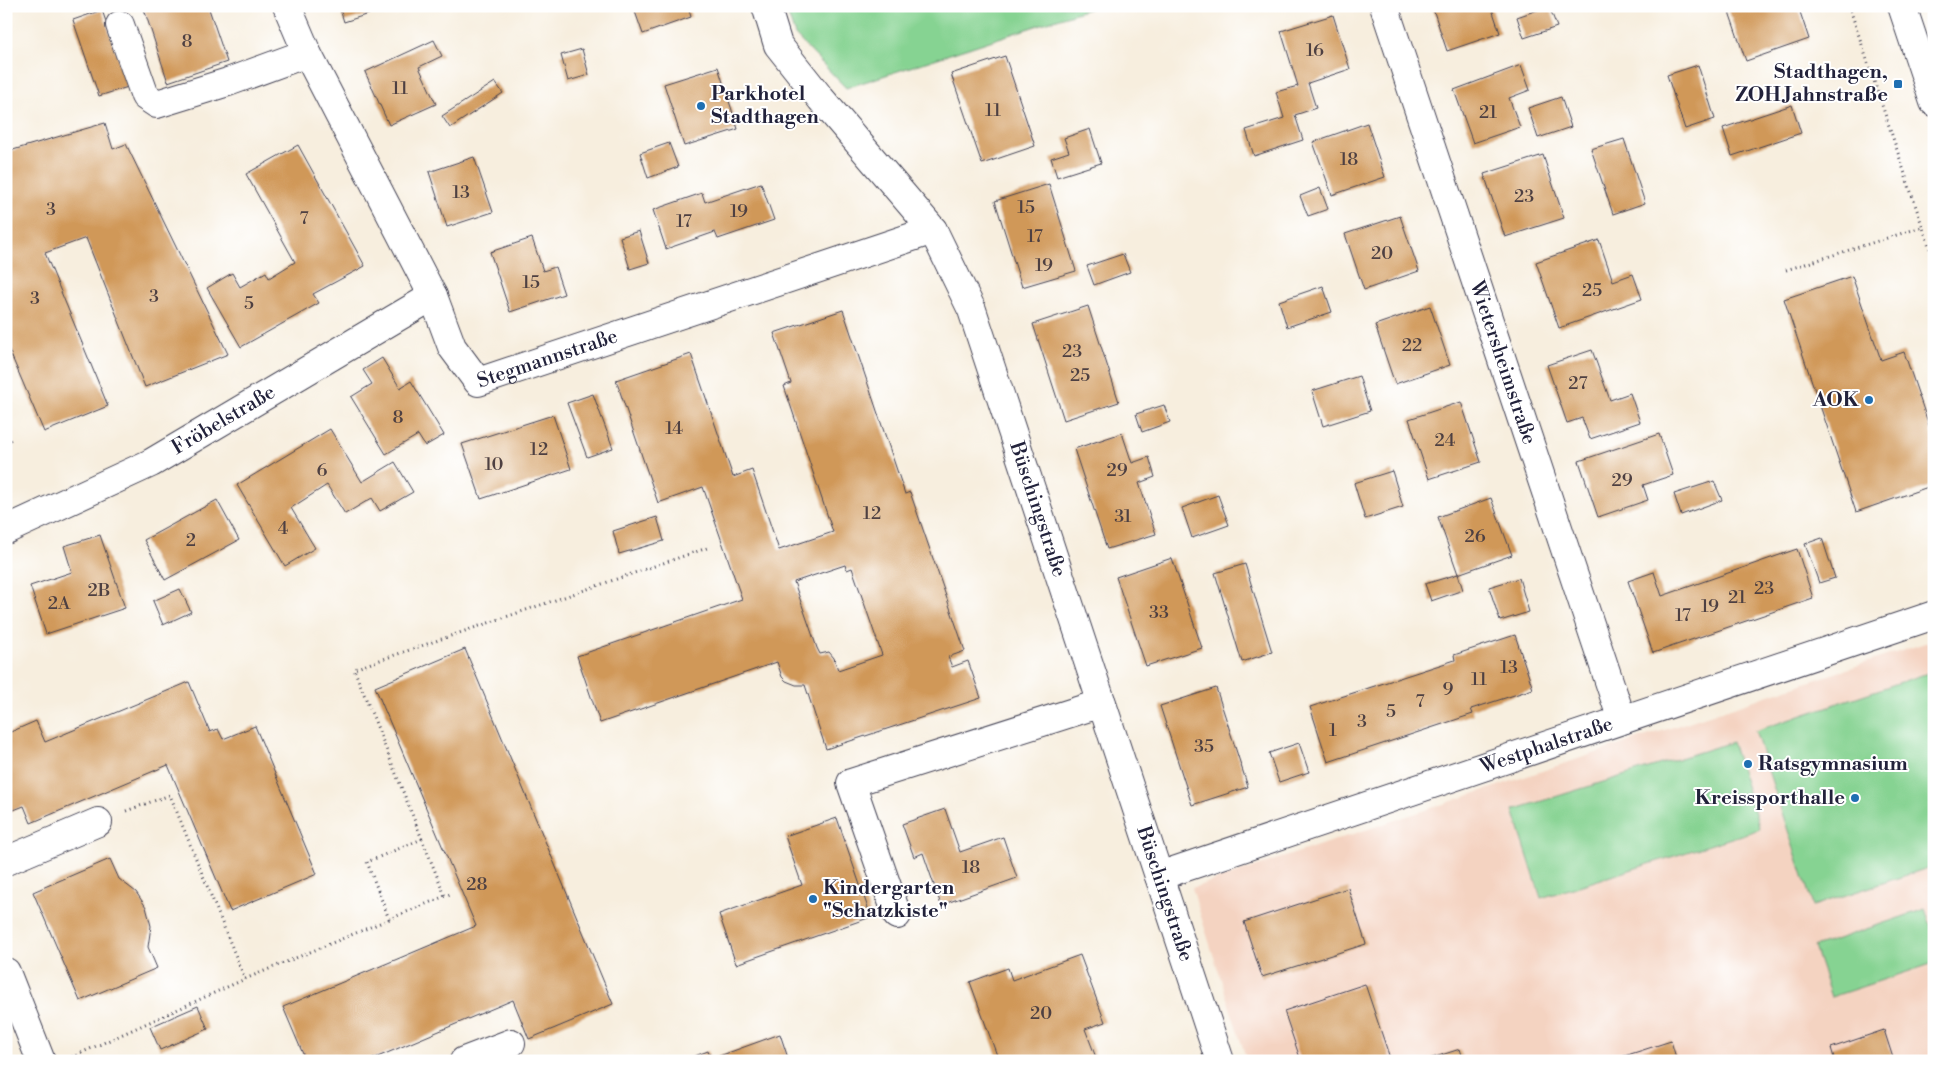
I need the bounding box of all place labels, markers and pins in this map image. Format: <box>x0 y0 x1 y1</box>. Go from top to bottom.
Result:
place label: Stadthagen, ZOH Jahnstraße <box>1735 60 1888 108</box>
marker: Stadthagen, ZOH Jahnstraße <box>1892 78 1904 90</box>
place label: Parkhotel Stadthagen <box>711 82 820 130</box>
marker: Parkhotel Stadthagen <box>695 100 707 112</box>
place label: AOK <box>1812 388 1860 413</box>
marker: AOK <box>1863 394 1875 406</box>
place label: Ratsgymnasium <box>1758 752 1908 777</box>
marker: Ratsgymnasium <box>1742 758 1754 770</box>
place label: Kreissporthalle <box>1695 786 1845 811</box>
marker: Kreissporthalle <box>1849 792 1861 804</box>
place label: Kindergarten "Schatzkiste" <box>823 876 955 924</box>
marker: Kindergarten "Schatzkiste" <box>807 893 819 905</box>

